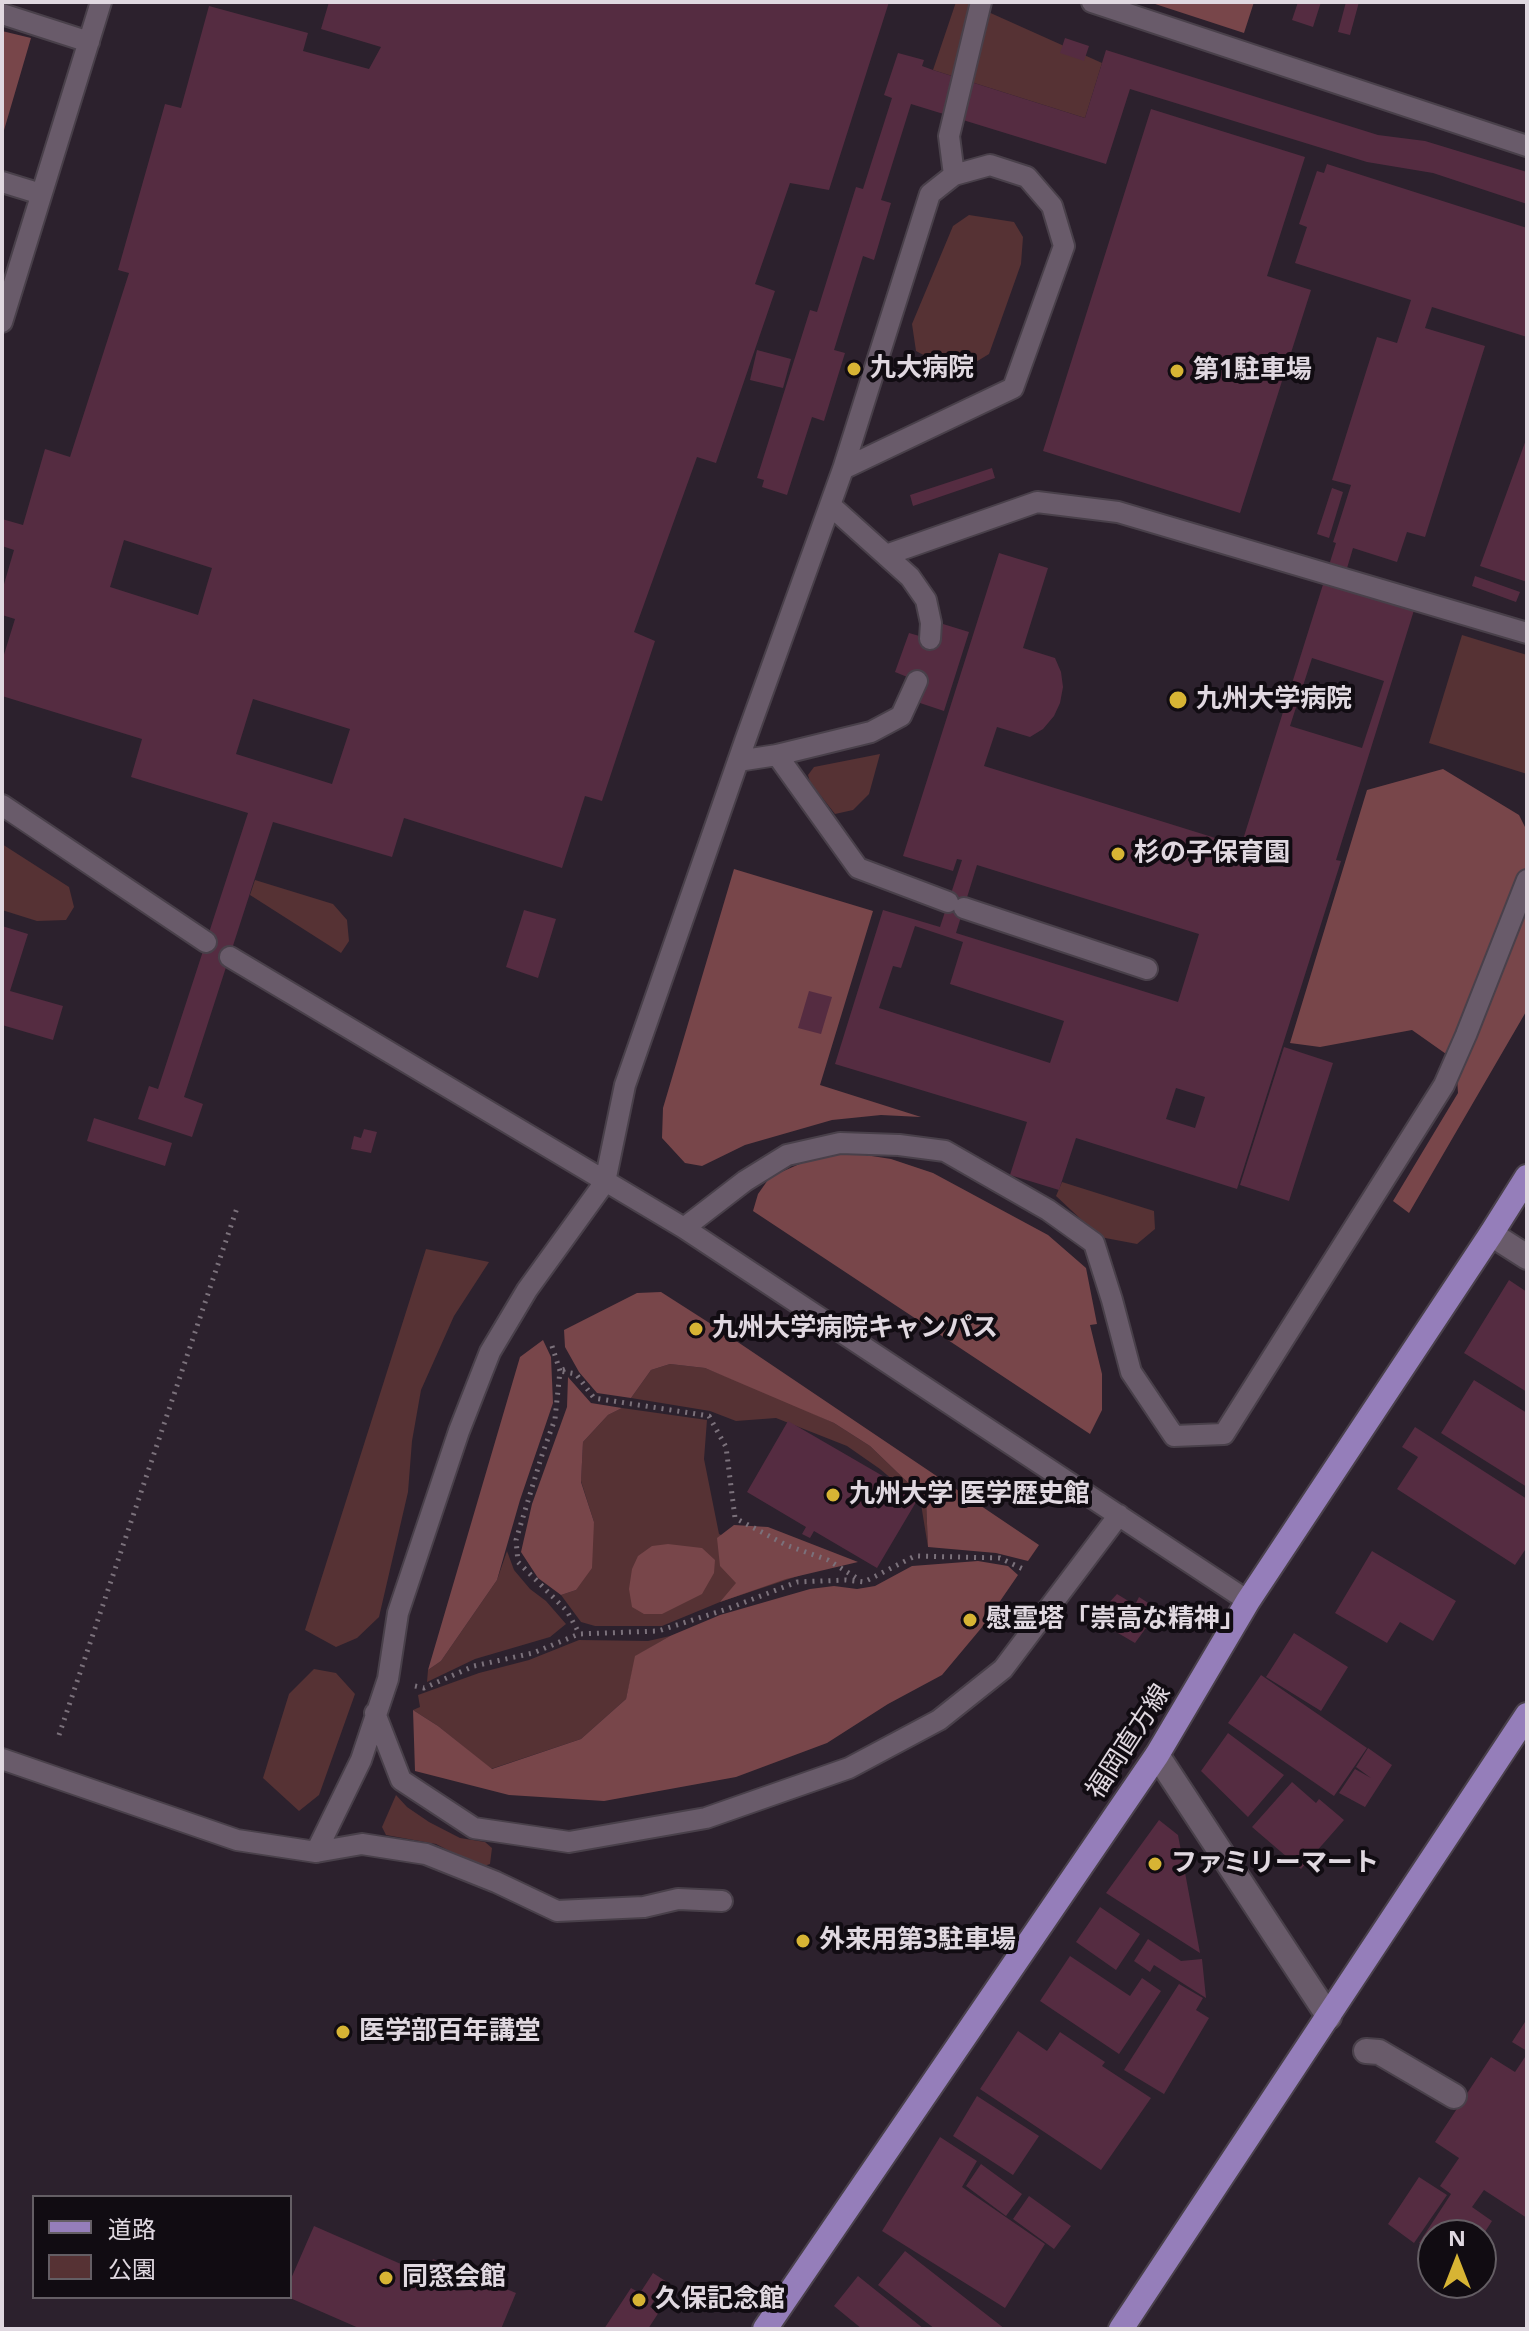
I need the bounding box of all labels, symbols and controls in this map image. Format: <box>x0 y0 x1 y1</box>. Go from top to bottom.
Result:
place label: 九大病院 <box>870 353 974 385</box>
place label: 第1駐車場 <box>1193 355 1312 387</box>
marker: 九大病院 <box>845 360 863 378</box>
marker: 第1駐車場 <box>1168 362 1186 380</box>
place label: 九州大学病院 <box>1196 684 1352 716</box>
marker: 九州大学病院 <box>1167 689 1189 711</box>
place label: 杉の子保育園 <box>1134 838 1290 870</box>
marker: 杉の子保育園 <box>1109 845 1127 863</box>
place label: 九州大学病院キャンパス <box>712 1313 998 1345</box>
marker: 九州大学病院キャンパス <box>687 1320 705 1338</box>
place label: 九州大学 医学歴史館 <box>849 1479 1090 1511</box>
marker: 九州大学 医学歴史館 <box>824 1486 842 1504</box>
place label: 慰霊塔「崇高な精神」 <box>986 1604 1246 1636</box>
marker: 慰霊塔「崇高な精神」 <box>961 1611 979 1629</box>
street label: 福岡直方線 <box>1081 1679 1177 1805</box>
place label: ファミリーマート <box>1171 1848 1379 1880</box>
marker: ファミリーマート <box>1146 1855 1164 1873</box>
place label: 外来用第3駐車場 <box>819 1925 1016 1957</box>
marker: 外来用第3駐車場 <box>794 1932 812 1950</box>
place label: 医学部百年講堂 <box>359 2016 541 2048</box>
marker: 医学部百年講堂 <box>334 2023 352 2041</box>
legend <box>32 2195 292 2299</box>
text: 道路 <box>108 2212 156 2245</box>
north arrow <box>1417 2219 1497 2299</box>
text: N <box>1448 2222 1466 2252</box>
text: 公園 <box>108 2252 156 2285</box>
place label: 同窓会館 <box>402 2262 506 2294</box>
marker: 同窓会館 <box>377 2269 395 2287</box>
place label: 久保記念館 <box>655 2284 785 2316</box>
marker: 久保記念館 <box>630 2291 648 2309</box>

